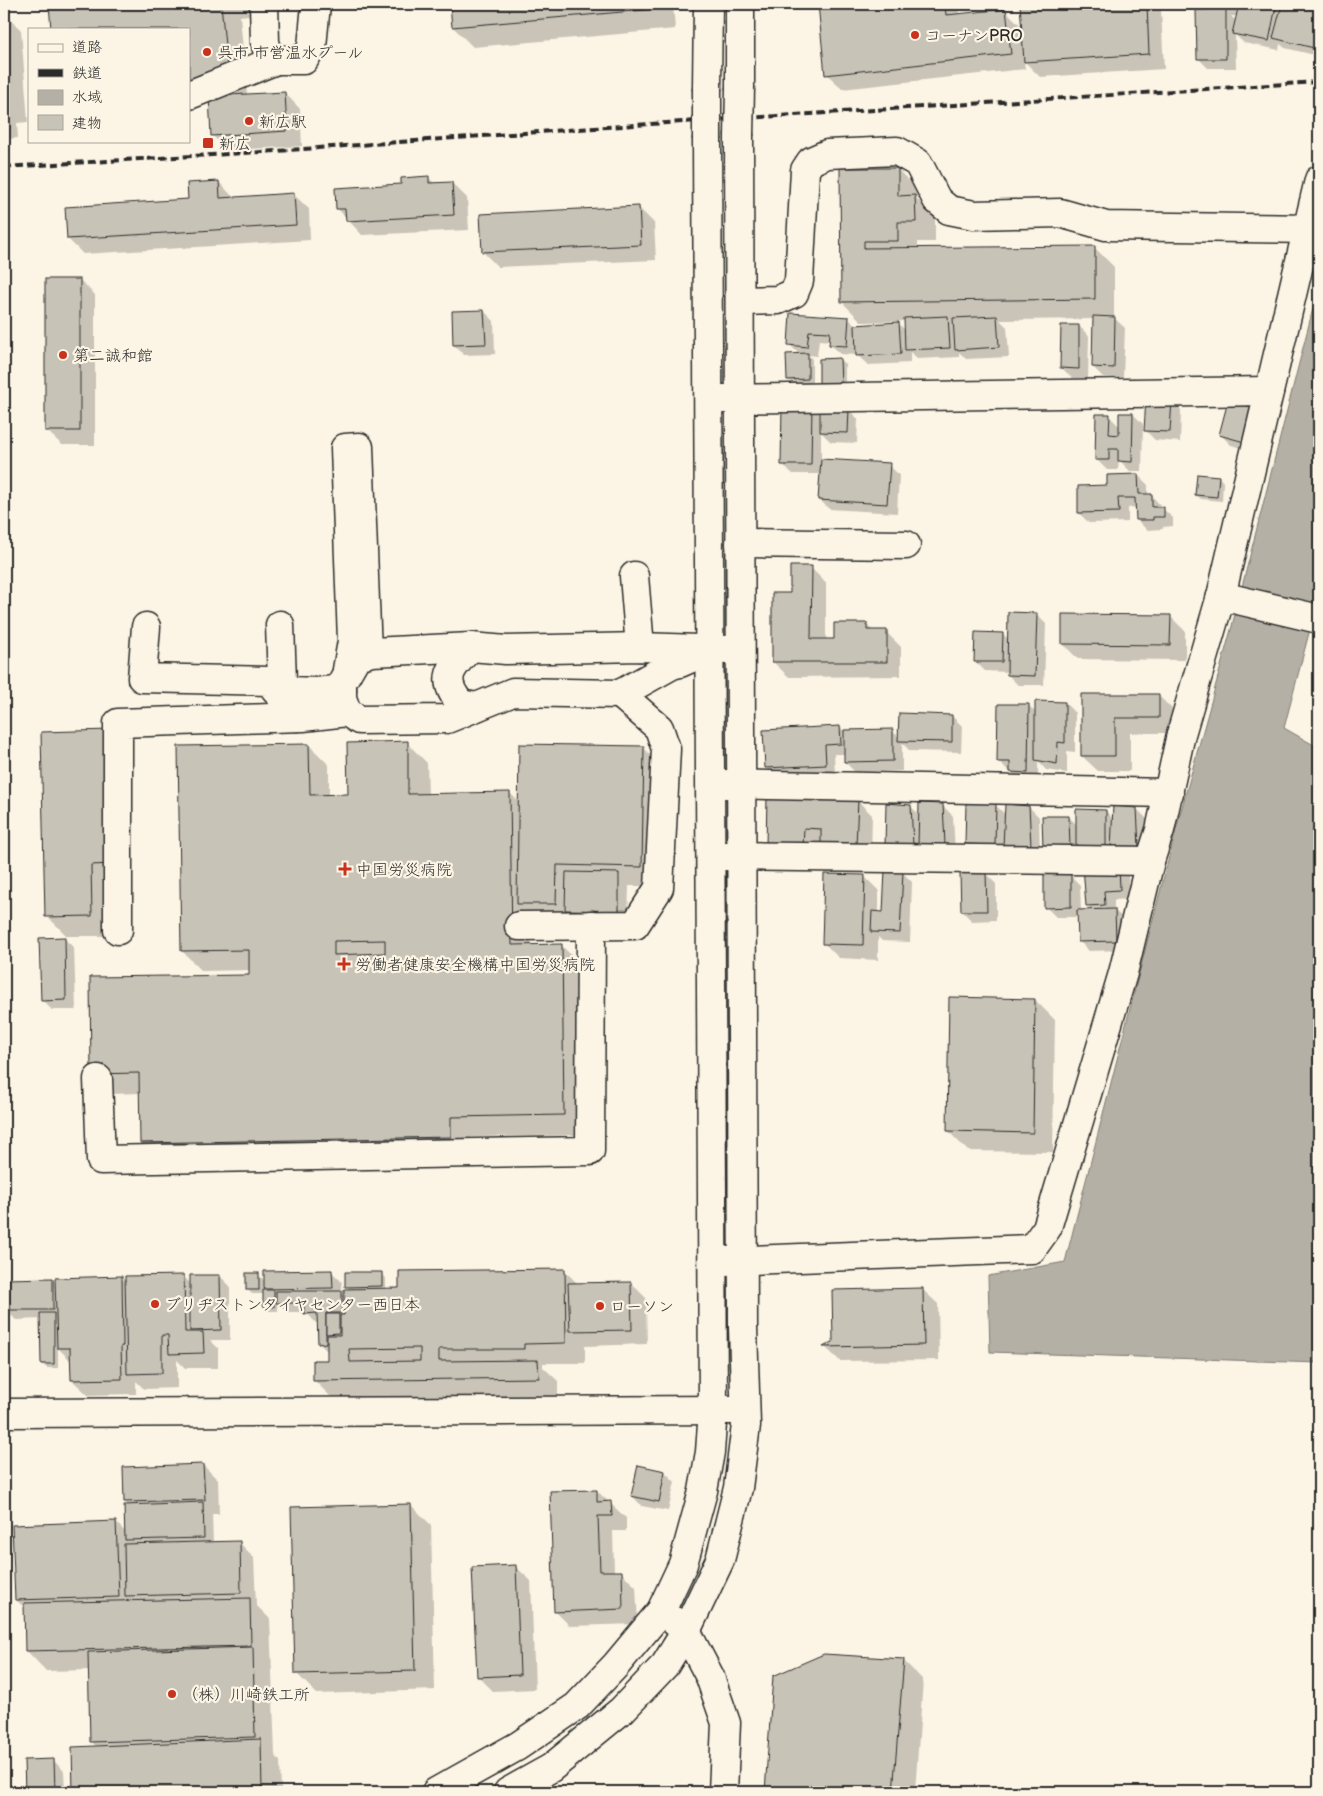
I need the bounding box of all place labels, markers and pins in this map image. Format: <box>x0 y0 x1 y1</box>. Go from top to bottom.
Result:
place label: コーナンPRO <box>925 27 1023 46</box>
marker: コーナンPRO <box>909 29 921 41</box>
place label: 呉市 市営温水プール <box>217 44 363 63</box>
marker: 呉市 市営温水プール <box>201 46 213 58</box>
place label: 新広駅 <box>259 113 307 132</box>
marker: 新広駅 <box>243 115 255 127</box>
place label: 新広 <box>219 135 251 154</box>
marker: 新広 <box>201 136 215 150</box>
place label: 第二誠和館 <box>73 347 153 366</box>
marker: 第二誠和館 <box>57 349 69 361</box>
place label: 中国労災病院 <box>356 861 452 880</box>
marker: 中国労災病院 <box>338 862 352 876</box>
place label: 労働者健康安全機構中国労災病院 <box>355 956 595 975</box>
marker: 労働者健康安全機構中国労災病院 <box>337 957 351 971</box>
place label: ブリヂストンタイヤセンター西日本 <box>165 1296 420 1315</box>
marker: ブリヂストンタイヤセンター西日本 <box>149 1298 161 1310</box>
place label: ローソン <box>610 1298 674 1317</box>
marker: ローソン <box>594 1300 606 1312</box>
place label: （株）川崎鉄工所 <box>182 1686 310 1705</box>
marker: （株）川崎鉄工所 <box>166 1688 178 1700</box>

